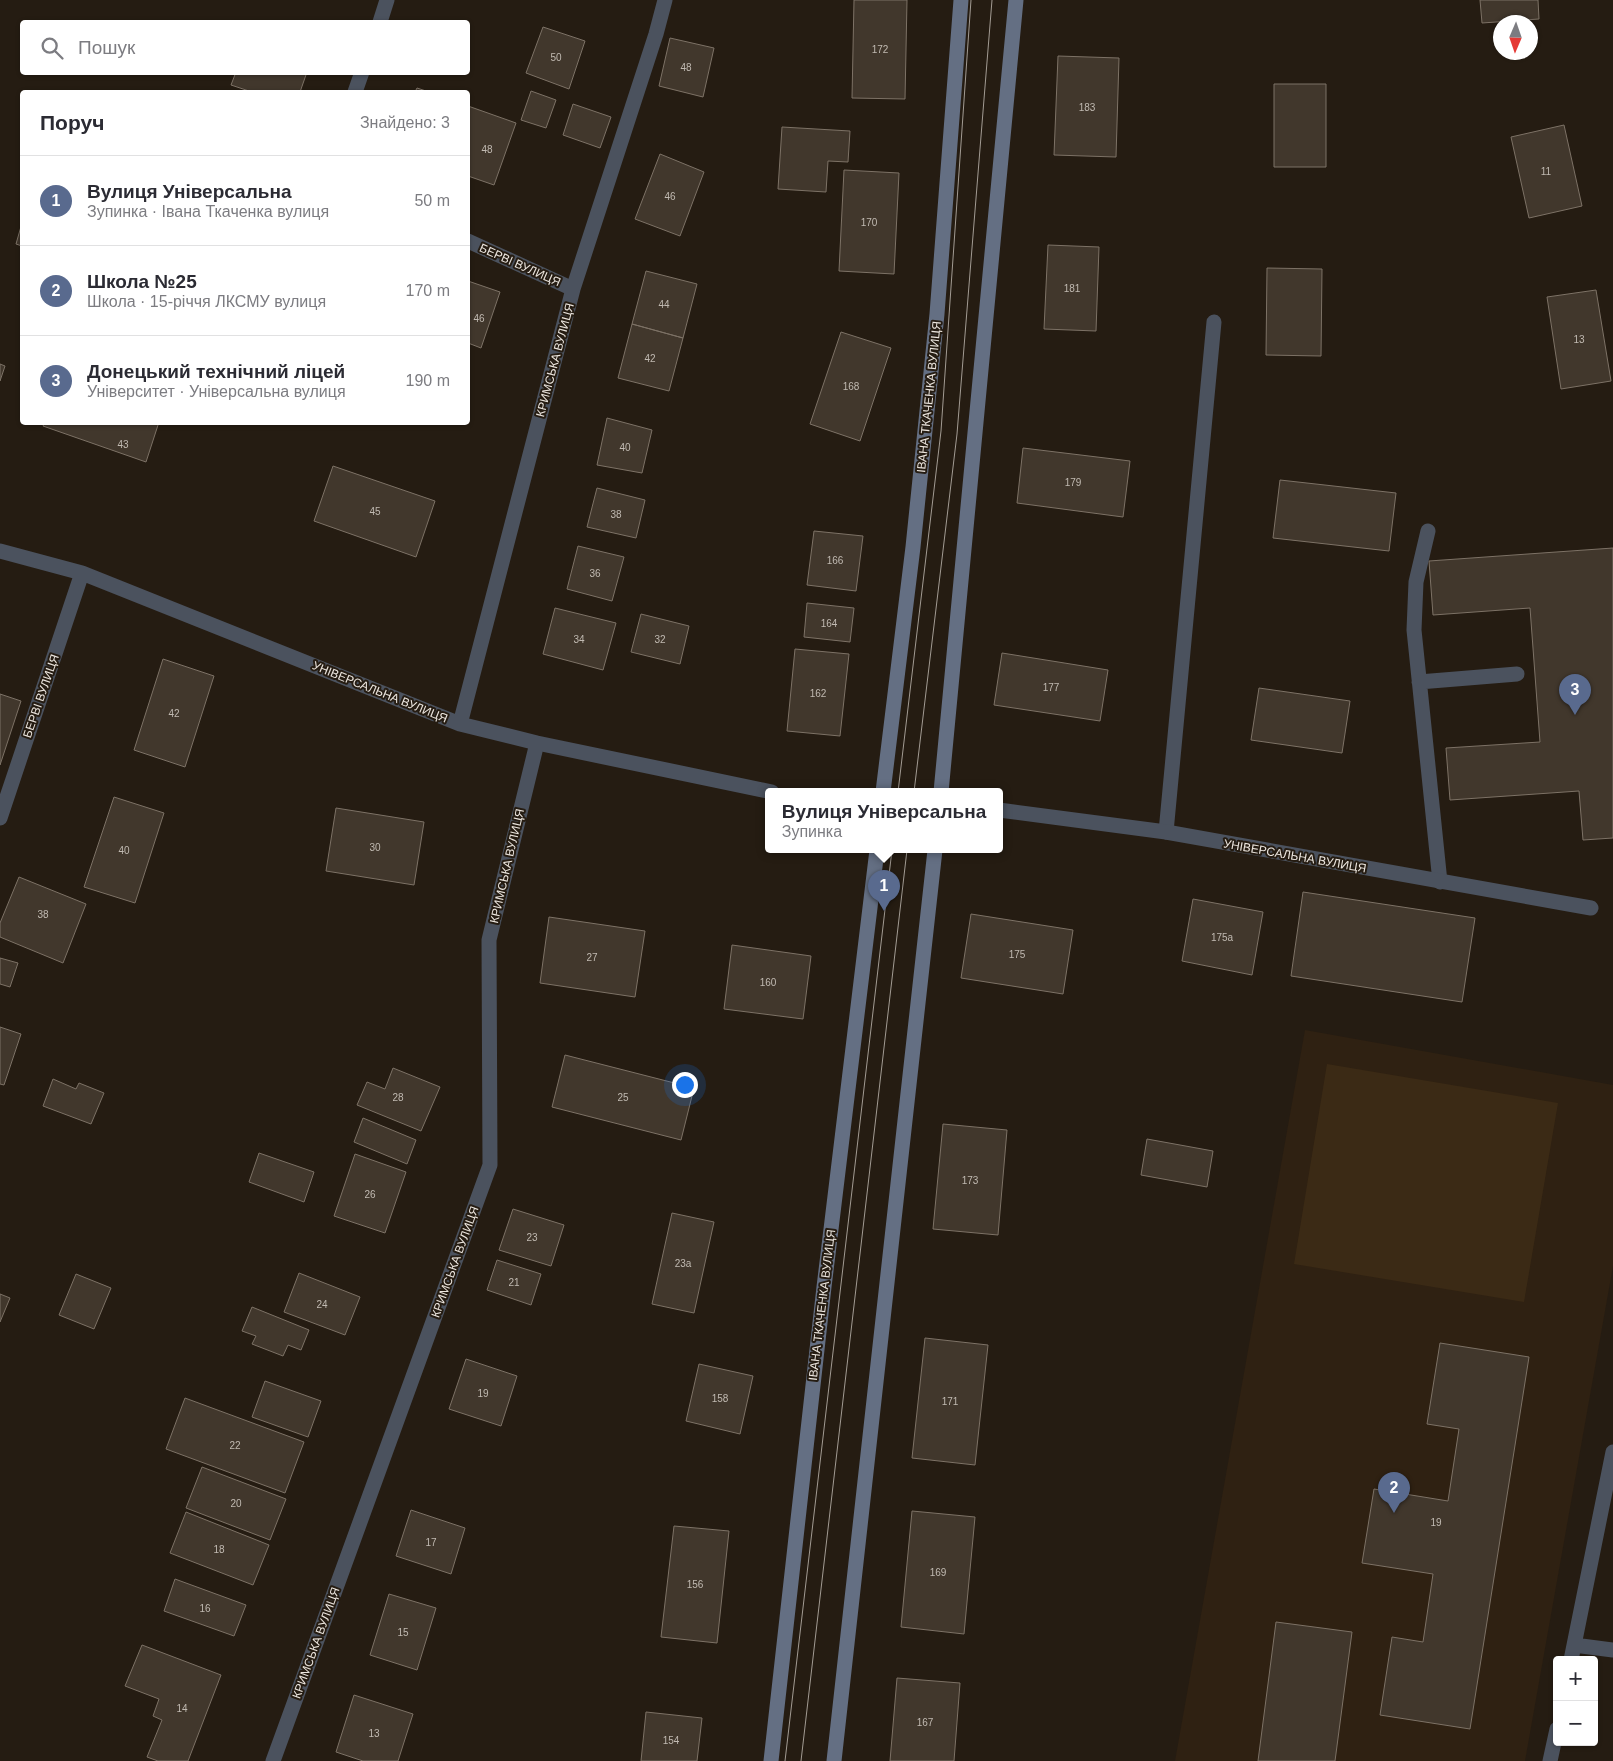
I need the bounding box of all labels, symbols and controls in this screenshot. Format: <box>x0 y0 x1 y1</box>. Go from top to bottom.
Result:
north arrow <box>1493 15 1538 60</box>
search box <box>20 20 470 75</box>
icon: search <box>38 34 66 62</box>
text: Пошук <box>78 37 135 58</box>
house number: 172 <box>872 44 889 55</box>
house number: 50 <box>550 52 562 63</box>
house number: 48 <box>680 62 692 73</box>
house number: 183 <box>1079 102 1096 113</box>
text: Поруч <box>40 111 104 134</box>
text: Знайдено: 3 <box>360 114 450 131</box>
house number: 48 <box>481 144 493 155</box>
house number: 11 <box>1541 166 1552 177</box>
text: Вулиця Універсальна <box>87 181 291 202</box>
house number: 46 <box>664 191 676 202</box>
text: 1 <box>52 192 60 209</box>
text: 50 m <box>414 192 450 209</box>
text: Зупинка · Івана Ткаченка вулиця <box>87 203 329 220</box>
house number: 170 <box>861 217 878 228</box>
street label: БЕРВІ ВУЛИЦЯ <box>477 241 563 289</box>
text: Школа №25 <box>87 271 197 292</box>
text: 2 <box>52 282 60 299</box>
text: 170 m <box>406 282 450 299</box>
house number: 181 <box>1064 283 1081 294</box>
text: Школа · 15-річчя ЛКСМУ вулиця <box>87 293 326 310</box>
house number: 44 <box>658 299 670 310</box>
street label: КРИМСЬКА ВУЛИЦЯ <box>533 302 577 418</box>
house number: 46 <box>473 313 485 324</box>
street label: ІВАНА ТКАЧЕНКА ВУЛИЦЯ <box>914 321 944 473</box>
house number: 13 <box>1573 334 1585 345</box>
house number: 42 <box>644 353 656 364</box>
text: Донецький технічний ліцей <box>87 361 345 382</box>
text: 3 <box>52 372 60 389</box>
text: 190 m <box>406 372 450 389</box>
house number: 168 <box>843 381 860 392</box>
text: Університет · Універсальна вулиця <box>87 383 346 400</box>
house number: 43 <box>117 439 129 450</box>
house number: 40 <box>619 442 631 453</box>
house number: 179 <box>1065 477 1082 488</box>
house number: 45 <box>369 506 381 517</box>
house number: 38 <box>610 509 622 520</box>
house number: 166 <box>827 555 844 566</box>
house number: 36 <box>589 568 601 579</box>
house number: 164 <box>821 618 838 629</box>
house number: 34 <box>573 634 585 645</box>
house number: 32 <box>654 634 666 645</box>
street label: БЕРВІ ВУЛИЦЯ <box>20 652 62 740</box>
street label: УНІВЕРСАЛЬНА ВУЛИЦЯ <box>310 658 450 726</box>
pin: 3 <box>1559 674 1591 715</box>
house number: 177 <box>1043 682 1060 693</box>
house number: 162 <box>810 688 827 699</box>
house number: 42 <box>168 708 180 719</box>
popup <box>765 788 1003 853</box>
text: Вулиця Універсальна <box>782 801 986 822</box>
street label: КРИМСЬКА ВУЛИЦЯ <box>487 807 527 925</box>
text: Зупинка <box>782 823 842 840</box>
street label: УНІВЕРСАЛЬНА ВУЛИЦЯ <box>1222 837 1368 875</box>
house number: 30 <box>369 842 381 853</box>
house number: 40 <box>118 845 130 856</box>
pin: 1 <box>868 870 900 911</box>
house number: 38 <box>37 909 49 920</box>
house number: 175а <box>1211 932 1234 943</box>
house number: 175 <box>1009 949 1026 960</box>
house number: 27 <box>586 952 598 963</box>
house number: 160 <box>760 977 777 988</box>
your location <box>672 1072 698 1098</box>
house number: 28 <box>392 1092 404 1103</box>
house number: 25 <box>617 1092 629 1103</box>
house number: 173 <box>962 1175 979 1186</box>
house number: 26 <box>364 1189 376 1200</box>
street label: КРИМСЬКА ВУЛИЦЯ <box>428 1204 482 1320</box>
street label: ІВАНА ТКАЧЕНКА ВУЛИЦЯ <box>806 1229 838 1381</box>
house number: 23 <box>526 1232 538 1243</box>
house number: 23а <box>675 1258 692 1269</box>
house number: 21 <box>508 1277 520 1288</box>
house number: 24 <box>316 1299 328 1310</box>
house number: 19 <box>477 1388 489 1399</box>
house number: 158 <box>712 1393 729 1404</box>
house number: 171 <box>942 1396 959 1407</box>
house number: 22 <box>229 1440 241 1451</box>
pin: 2 <box>1378 1472 1410 1513</box>
house number: 20 <box>230 1498 242 1509</box>
house number: 19 <box>1430 1517 1442 1528</box>
house number: 17 <box>425 1537 437 1548</box>
house number: 18 <box>213 1544 225 1555</box>
house number: 169 <box>930 1567 947 1578</box>
house number: 156 <box>687 1579 704 1590</box>
street label: КРИМСЬКА ВУЛИЦЯ <box>289 1585 343 1701</box>
house number: 16 <box>199 1603 211 1614</box>
house number: 15 <box>397 1627 409 1638</box>
map controls <box>1553 1656 1598 1746</box>
button: + <box>1553 1656 1598 1701</box>
button: − <box>1553 1701 1598 1746</box>
house number: 14 <box>176 1703 188 1714</box>
house number: 167 <box>917 1717 934 1728</box>
house number: 13 <box>368 1728 380 1739</box>
house number: 154 <box>663 1735 680 1746</box>

